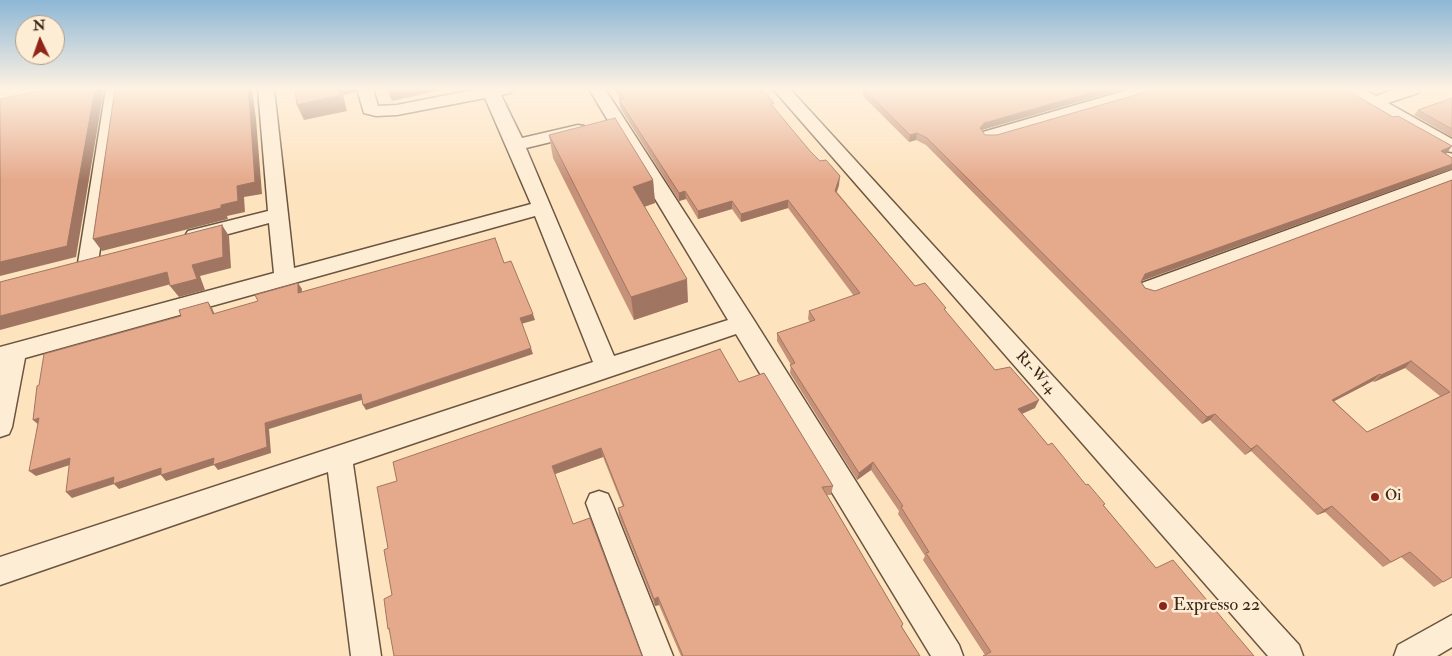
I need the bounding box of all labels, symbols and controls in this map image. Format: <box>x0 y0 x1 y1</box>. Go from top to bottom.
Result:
north arrow <box>15 15 65 65</box>
text: N <box>33 17 46 34</box>
street label: R1-W14 <box>1011 348 1059 398</box>
place label: Oi <box>1385 488 1401 506</box>
marker: Oi <box>1369 491 1381 503</box>
place label: Expresso 22 <box>1173 595 1260 617</box>
marker: Expresso 22 <box>1157 600 1169 612</box>

